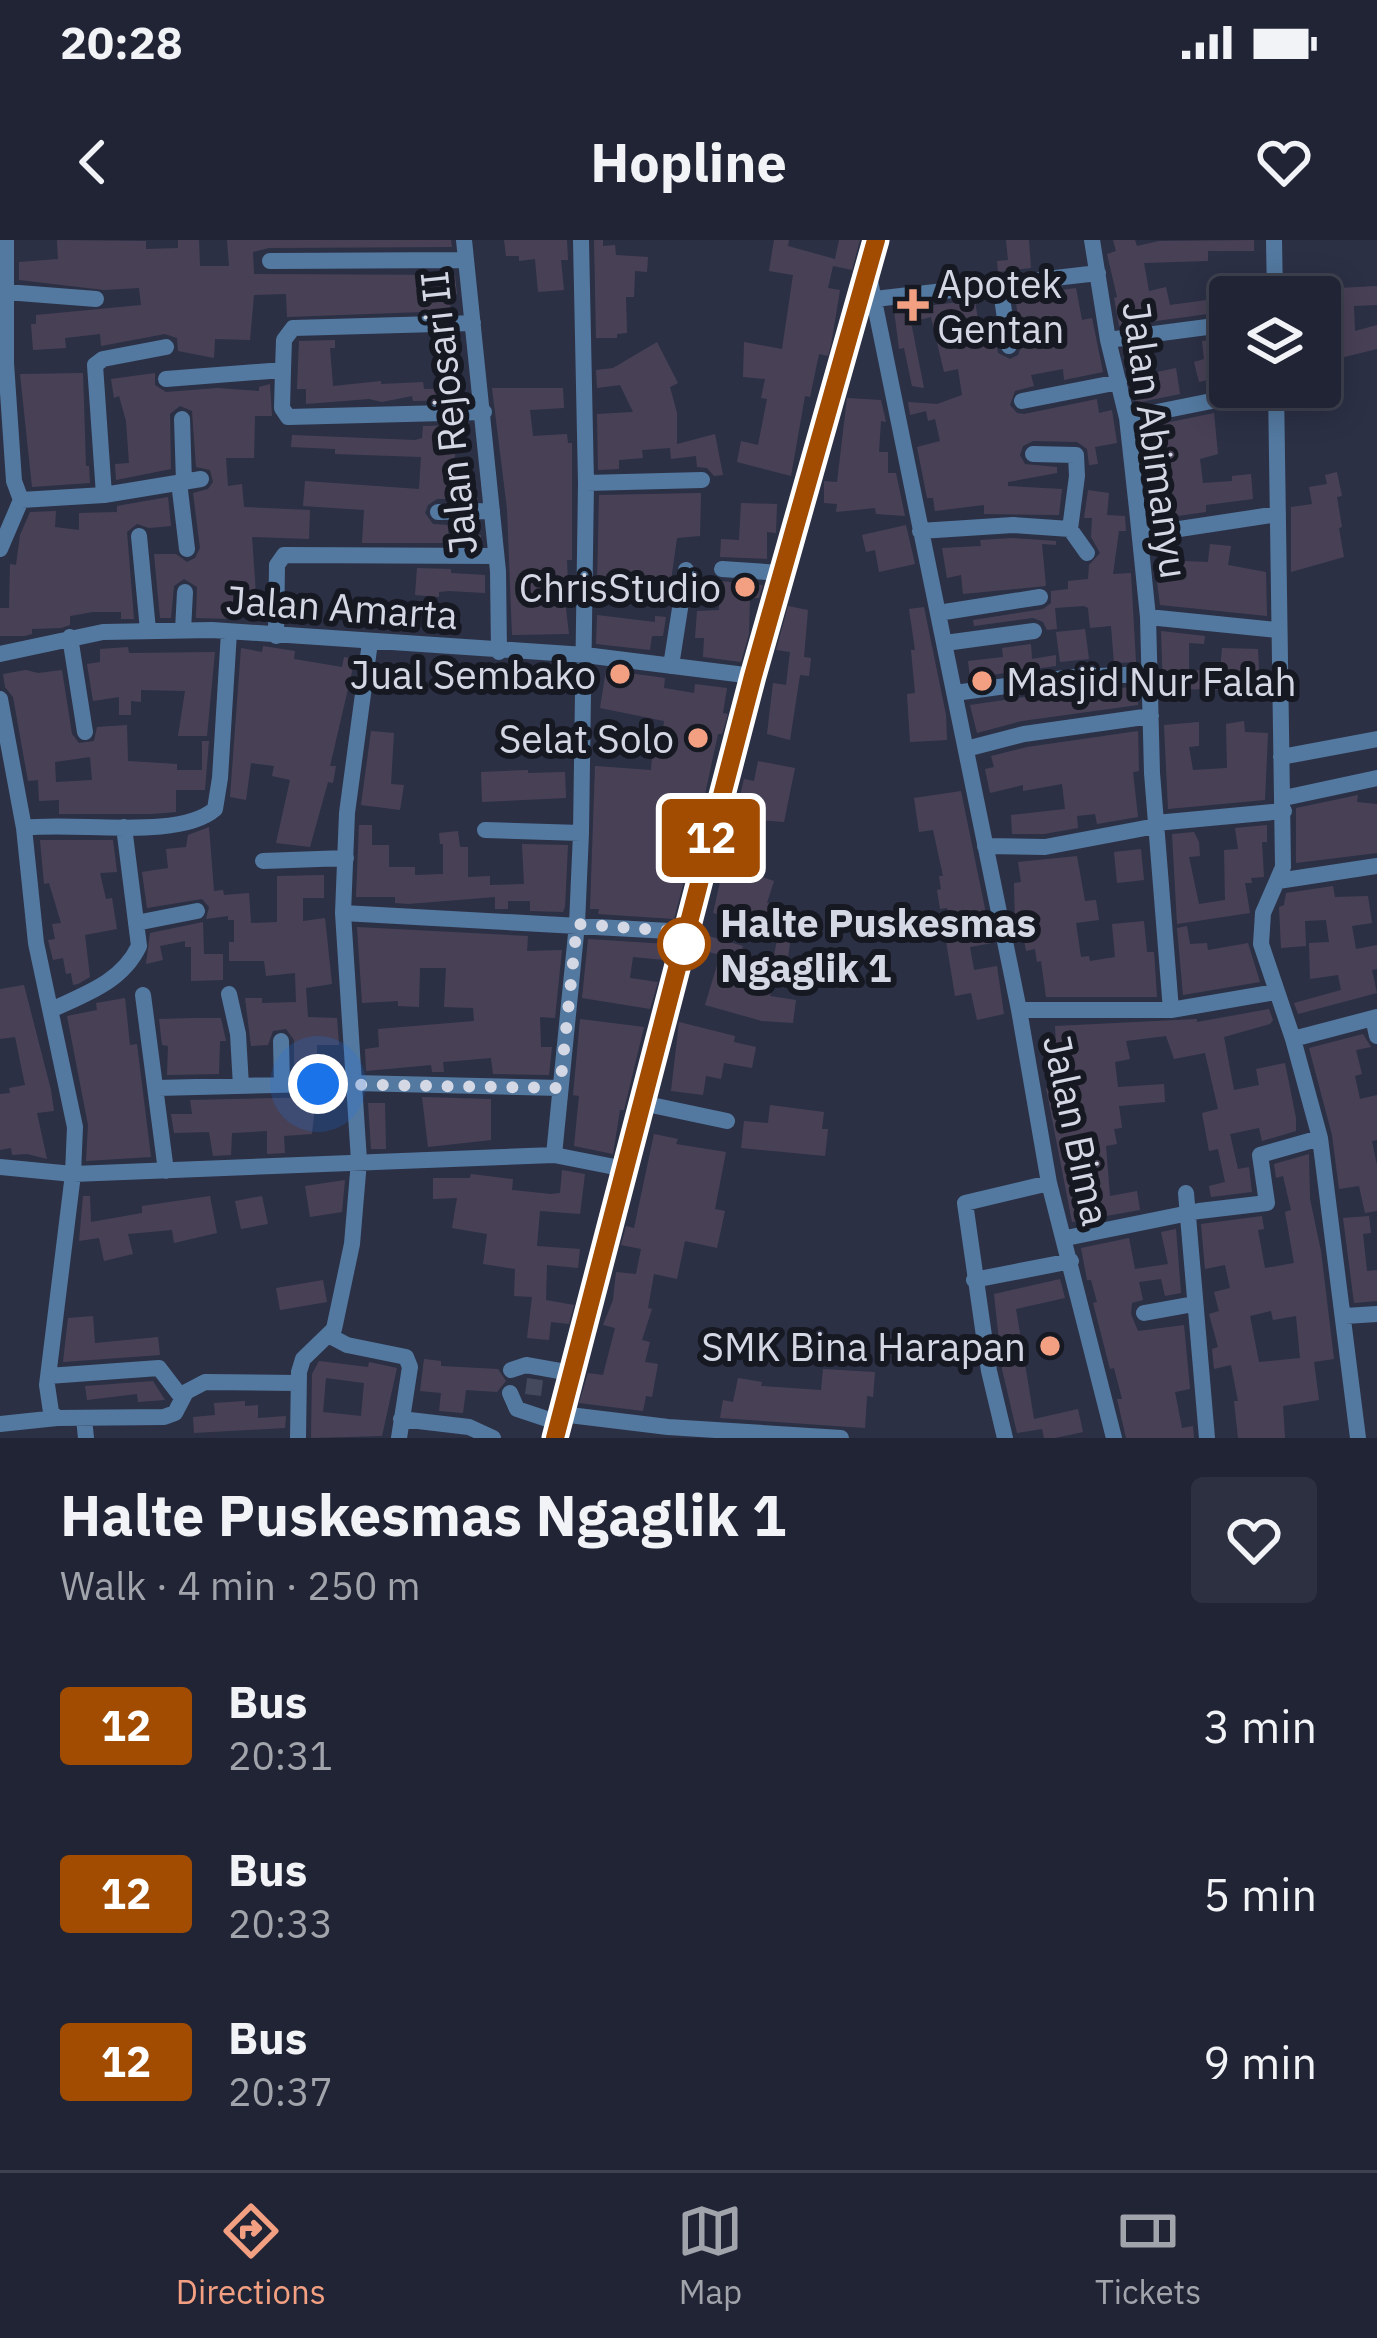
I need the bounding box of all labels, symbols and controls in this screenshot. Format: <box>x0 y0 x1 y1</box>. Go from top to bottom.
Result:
text: 20:28 <box>60 13 183 71</box>
text: Hopline <box>590 127 787 197</box>
icon: back <box>60 129 126 195</box>
icon: heart <box>1251 129 1317 195</box>
place label: Apotek Gentan <box>937 258 1064 354</box>
street label: Jalan Rejosari II <box>408 269 488 557</box>
map controls <box>1209 276 1341 408</box>
button: layers <box>1209 276 1341 408</box>
marker: Apotek Gentan <box>900 292 926 318</box>
street label: Jalan Abimanyu <box>1111 298 1201 582</box>
place label: ChrisStudio <box>519 562 721 613</box>
street label: Jalan Amarta <box>224 573 460 641</box>
marker: ChrisStudio <box>732 574 758 600</box>
place label: Jual Sembako <box>350 649 596 700</box>
place label: Masjid Nur Falah <box>1006 656 1297 707</box>
marker: Jual Sembako <box>607 661 633 687</box>
marker: Masjid Nur Falah <box>969 668 995 694</box>
place label: Selat Solo <box>499 713 674 764</box>
marker: Selat Solo <box>685 725 711 751</box>
line badge: 12 <box>657 799 765 877</box>
text: 12 <box>686 810 736 865</box>
place label: Halte Puskesmas Ngaglik 1 <box>720 897 1036 993</box>
marker: Halte Puskesmas Ngaglik 1 <box>659 919 709 969</box>
street label: Jalan Bima <box>1032 1030 1122 1230</box>
your location <box>288 1054 348 1114</box>
place label: SMK Bina Harapan <box>701 1321 1026 1372</box>
marker: SMK Bina Harapan <box>1037 1333 1063 1359</box>
button: heart <box>1191 1477 1317 1603</box>
text: Halte Puskesmas Ngaglik 1 <box>60 1478 786 1552</box>
text: Walk · 4 min · 250 m <box>60 1560 421 1611</box>
text: Bus <box>228 1672 308 1730</box>
text: 3 min <box>1203 1697 1317 1755</box>
text: 12 <box>101 1698 151 1753</box>
text: 20:31 <box>228 1730 333 1781</box>
text: Bus <box>228 1840 308 1898</box>
text: 5 min <box>1203 1865 1317 1923</box>
text: 12 <box>101 1866 151 1921</box>
text: 20:33 <box>228 1898 333 1949</box>
text: Bus <box>228 2008 308 2066</box>
text: 9 min <box>1203 2033 1317 2091</box>
text: 12 <box>101 2034 151 2089</box>
text: 20:37 <box>228 2066 333 2117</box>
tab: Directions <box>176 2198 326 2313</box>
tab: Map <box>677 2198 743 2313</box>
tab: Tickets <box>1095 2198 1201 2313</box>

